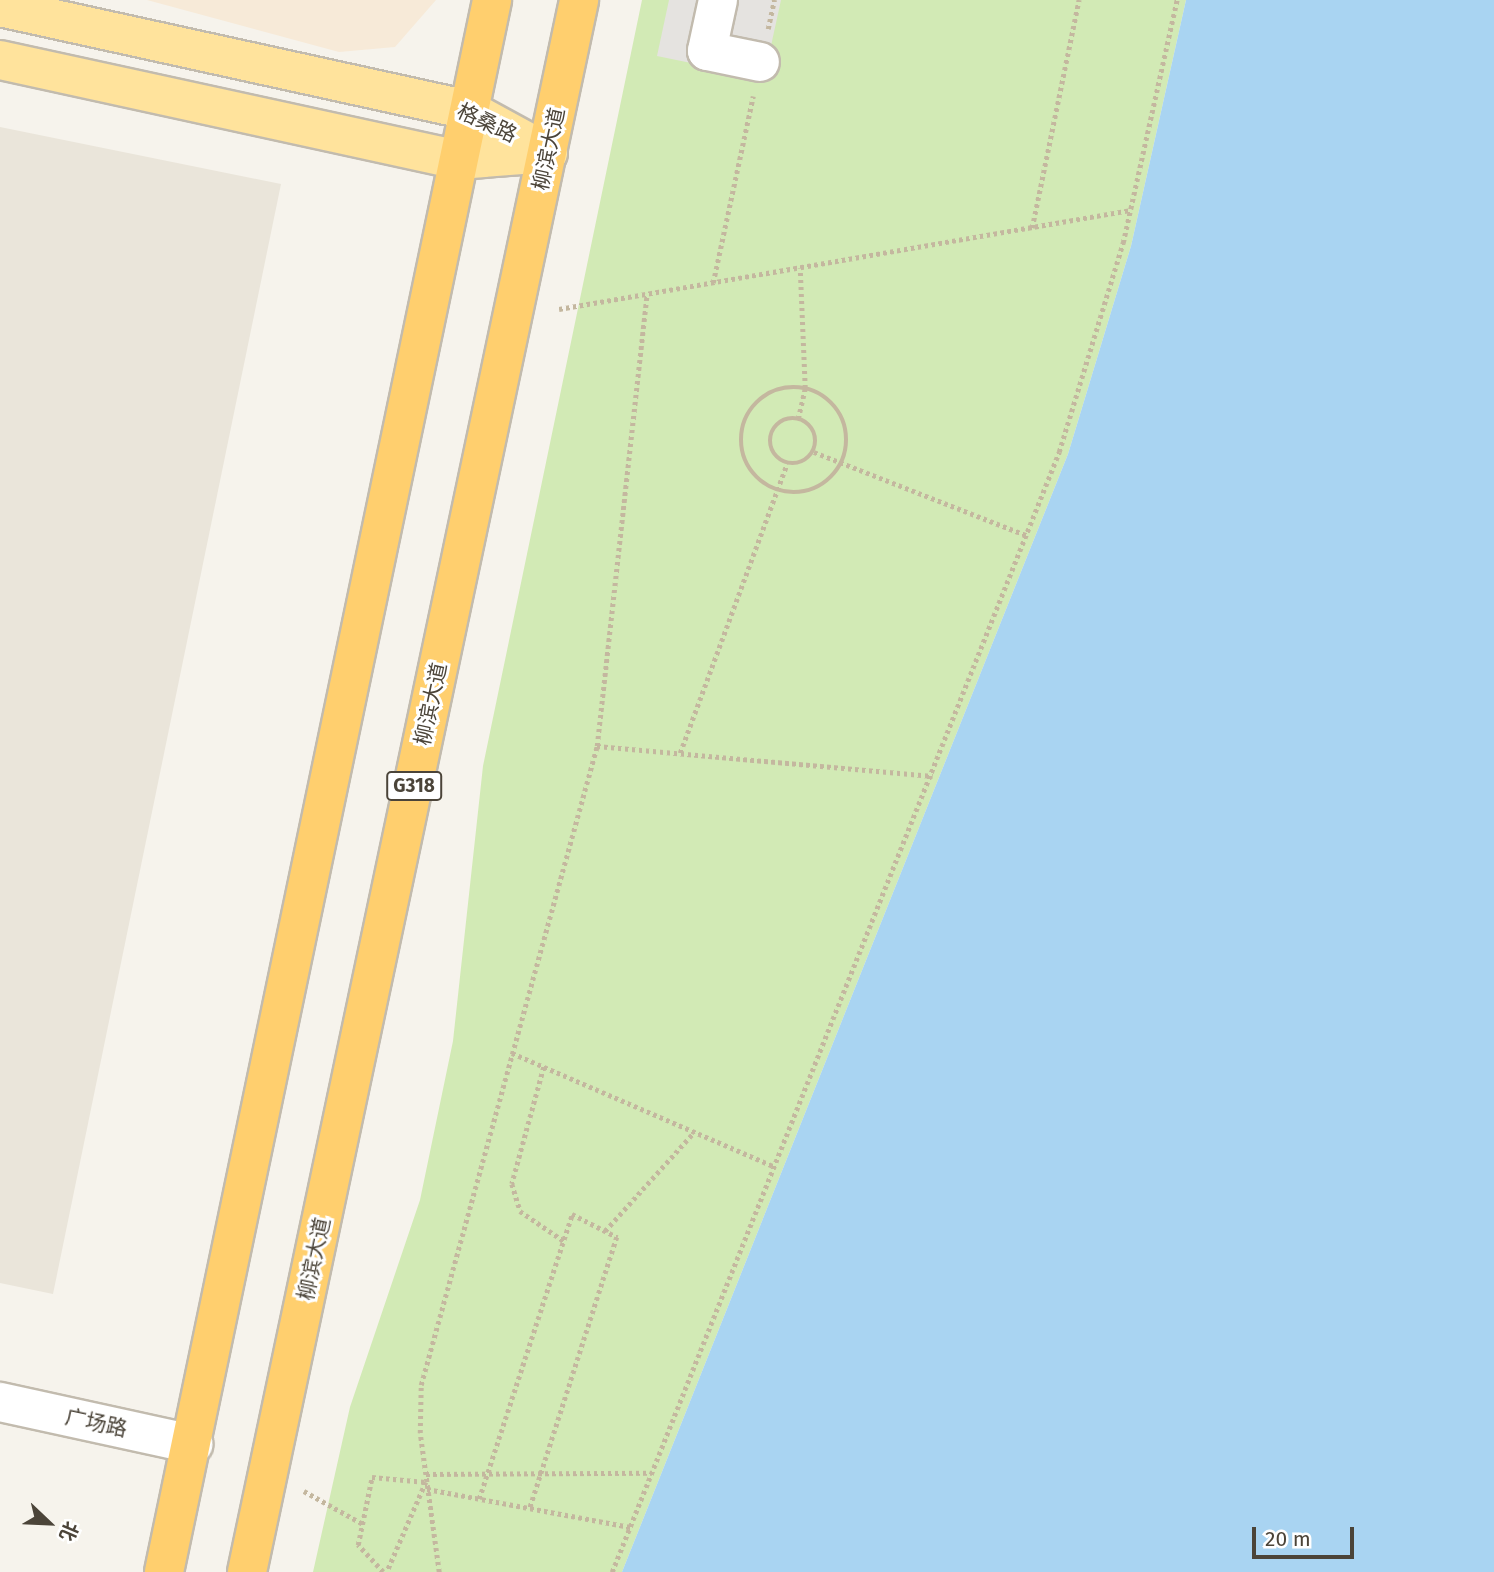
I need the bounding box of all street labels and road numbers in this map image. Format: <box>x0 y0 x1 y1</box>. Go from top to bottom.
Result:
street label: 格桑路 <box>453 98 521 148</box>
street label: 柳滨大道 <box>528 105 570 193</box>
street label: 柳滨大道 <box>410 660 452 748</box>
road number: G318 <box>386 771 442 802</box>
street label: 柳滨大道 <box>293 1215 335 1303</box>
street label: 广场路 <box>63 1404 129 1442</box>

